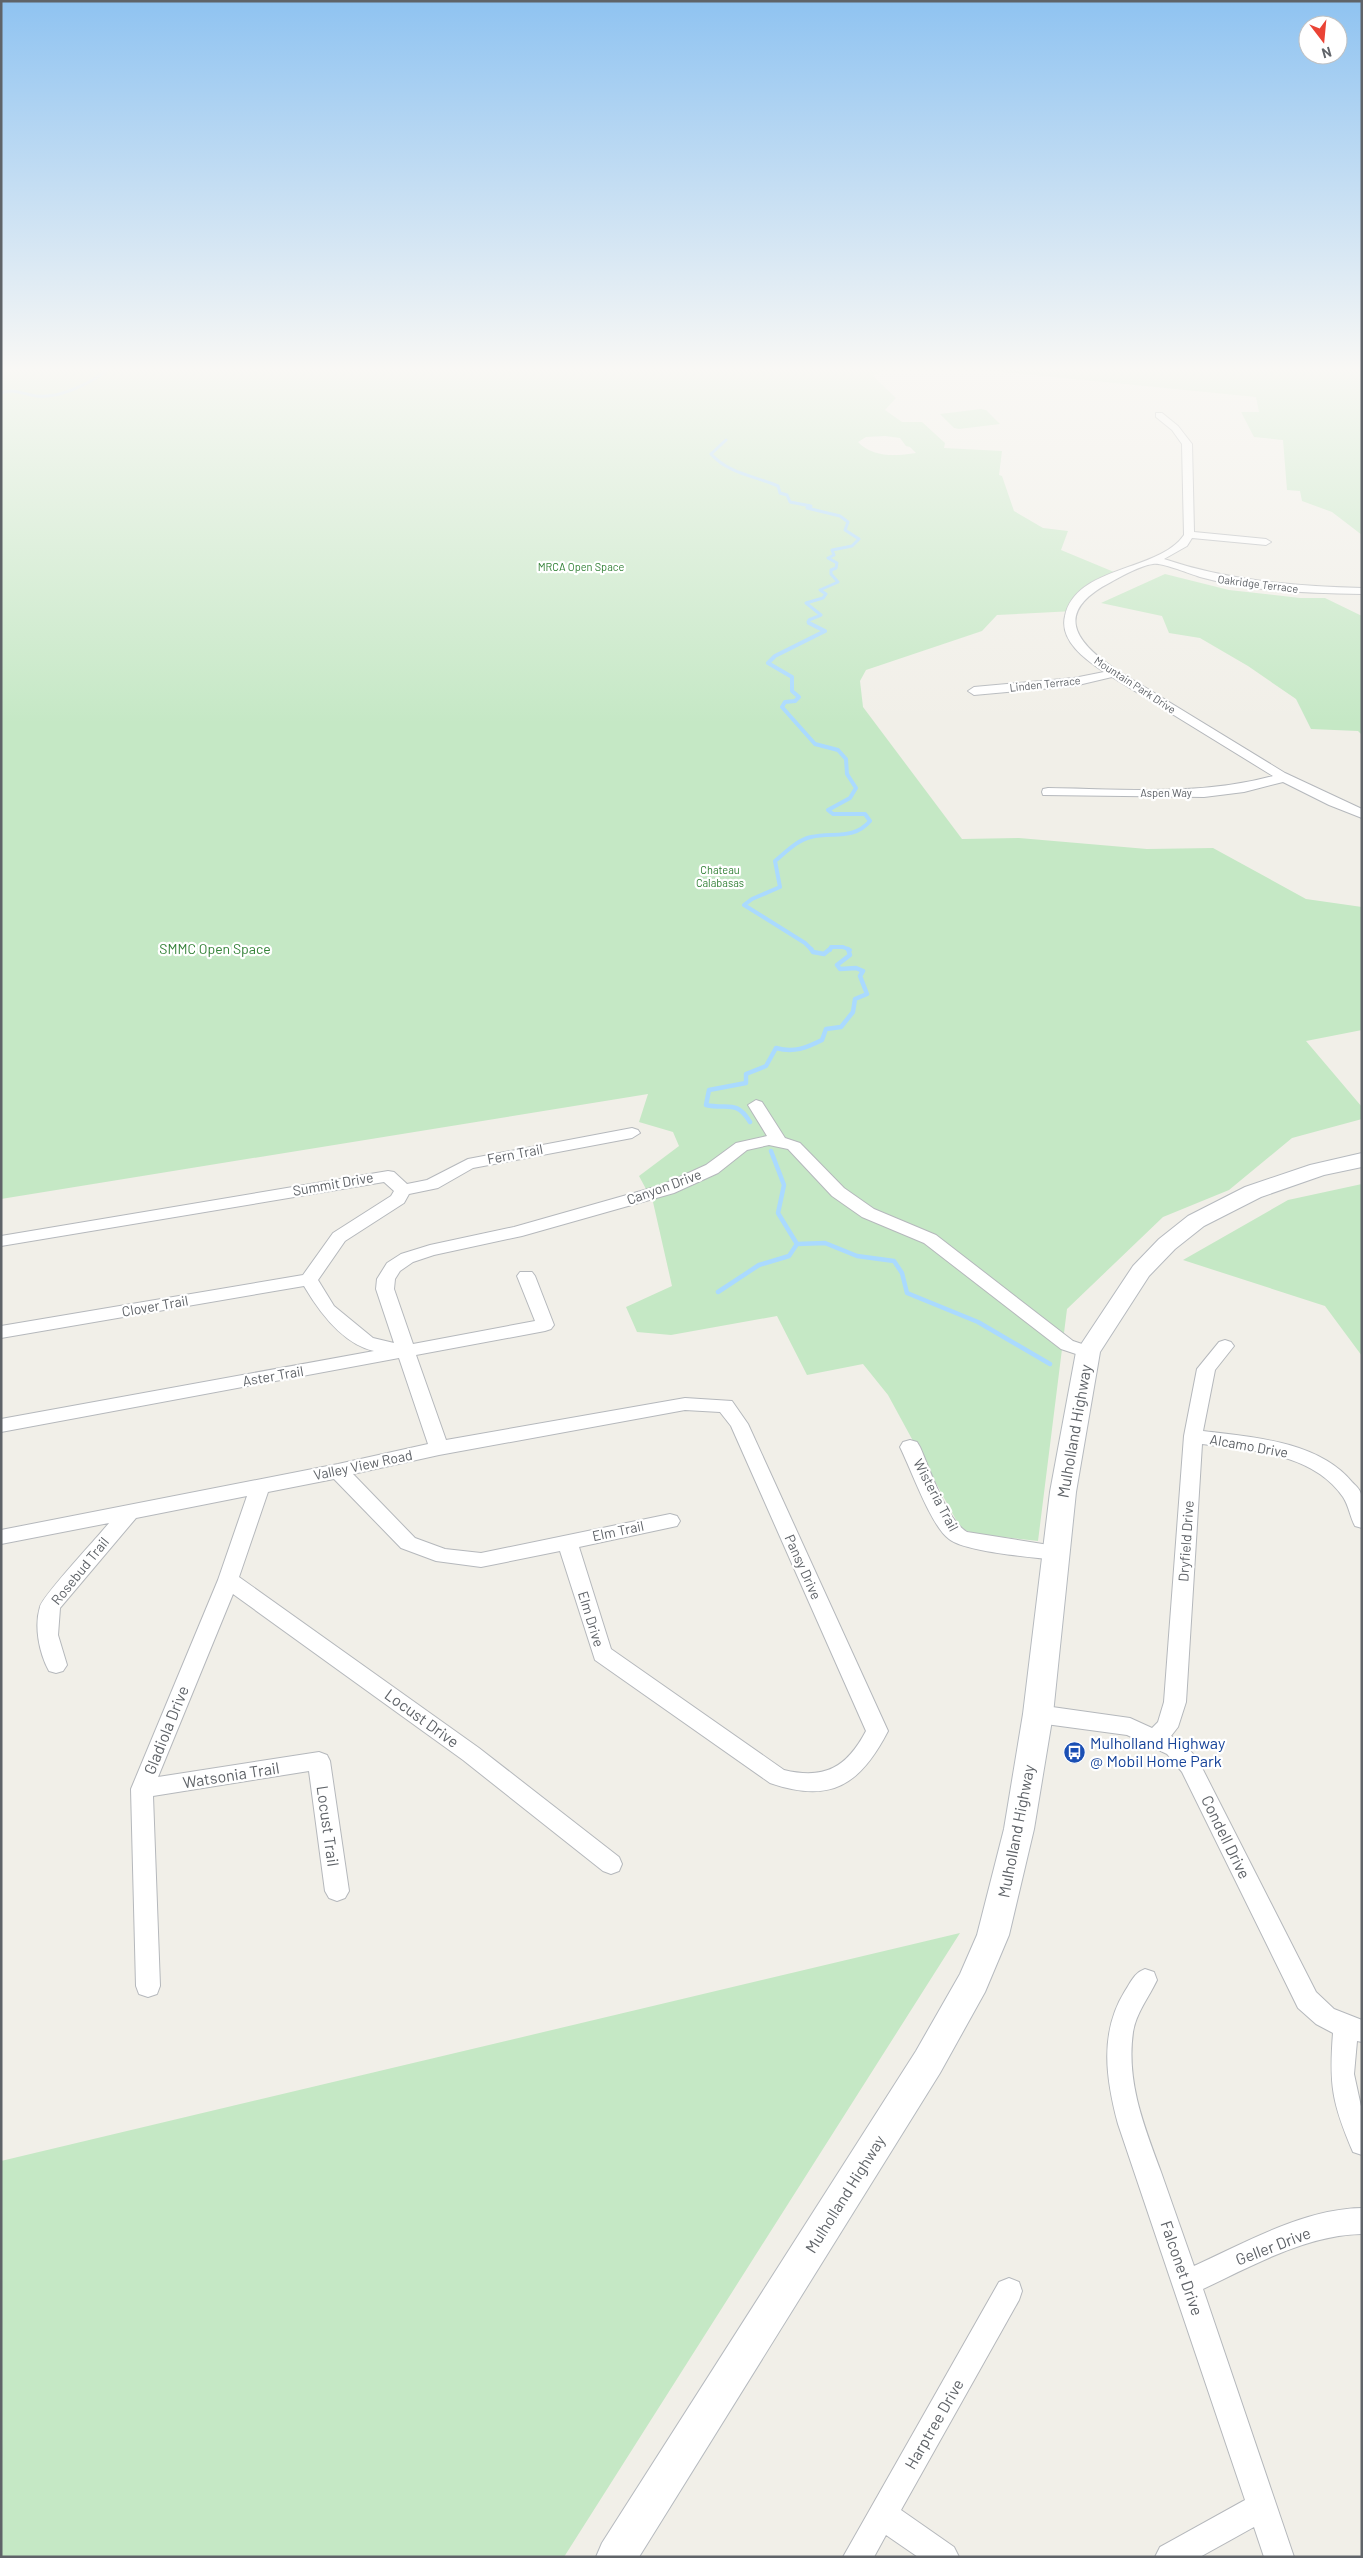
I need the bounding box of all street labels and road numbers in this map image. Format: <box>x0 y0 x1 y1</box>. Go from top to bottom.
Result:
street label: Oakridge Terrace <box>1217 572 1299 595</box>
street label: Mountain Park Drive <box>1092 653 1179 716</box>
street label: Linden Terrace <box>1009 673 1081 694</box>
street label: Aspen Way <box>1140 786 1192 799</box>
street label: Fern Trail <box>486 1140 544 1167</box>
street label: Canyon Drive <box>624 1165 704 1208</box>
street label: Summit Drive <box>291 1168 375 1199</box>
street label: Clover Trail <box>120 1291 189 1320</box>
street label: Aster Trail <box>241 1362 305 1389</box>
street label: Mulholland Highway <box>1052 1362 1095 1499</box>
street label: Alcamo Drive <box>1209 1430 1290 1461</box>
street label: Valley View Road <box>312 1446 414 1483</box>
street label: Wisteria Trail <box>910 1456 963 1534</box>
street label: Dryfield Drive <box>1174 1500 1197 1582</box>
street label: Elm Trail <box>591 1517 645 1544</box>
street label: Pansy Drive <box>782 1532 825 1602</box>
street label: Rosebud Trail <box>47 1533 112 1608</box>
street label: Elm Drive <box>575 1589 608 1649</box>
street label: Gladiola Drive <box>139 1683 192 1777</box>
street label: Locust Drive <box>381 1684 463 1751</box>
street label: Watsonia Trail <box>181 1757 281 1792</box>
street label: Mulholland Highway <box>993 1762 1038 1899</box>
street label: Locust Trail <box>313 1784 344 1868</box>
street label: Condell Drive <box>1198 1792 1255 1882</box>
street label: Mulholland Highway <box>801 2131 889 2256</box>
street label: Falconet Drive <box>1157 2218 1208 2318</box>
street label: Geller Drive <box>1233 2223 1313 2269</box>
street label: Harptree Drive <box>900 2375 967 2472</box>

